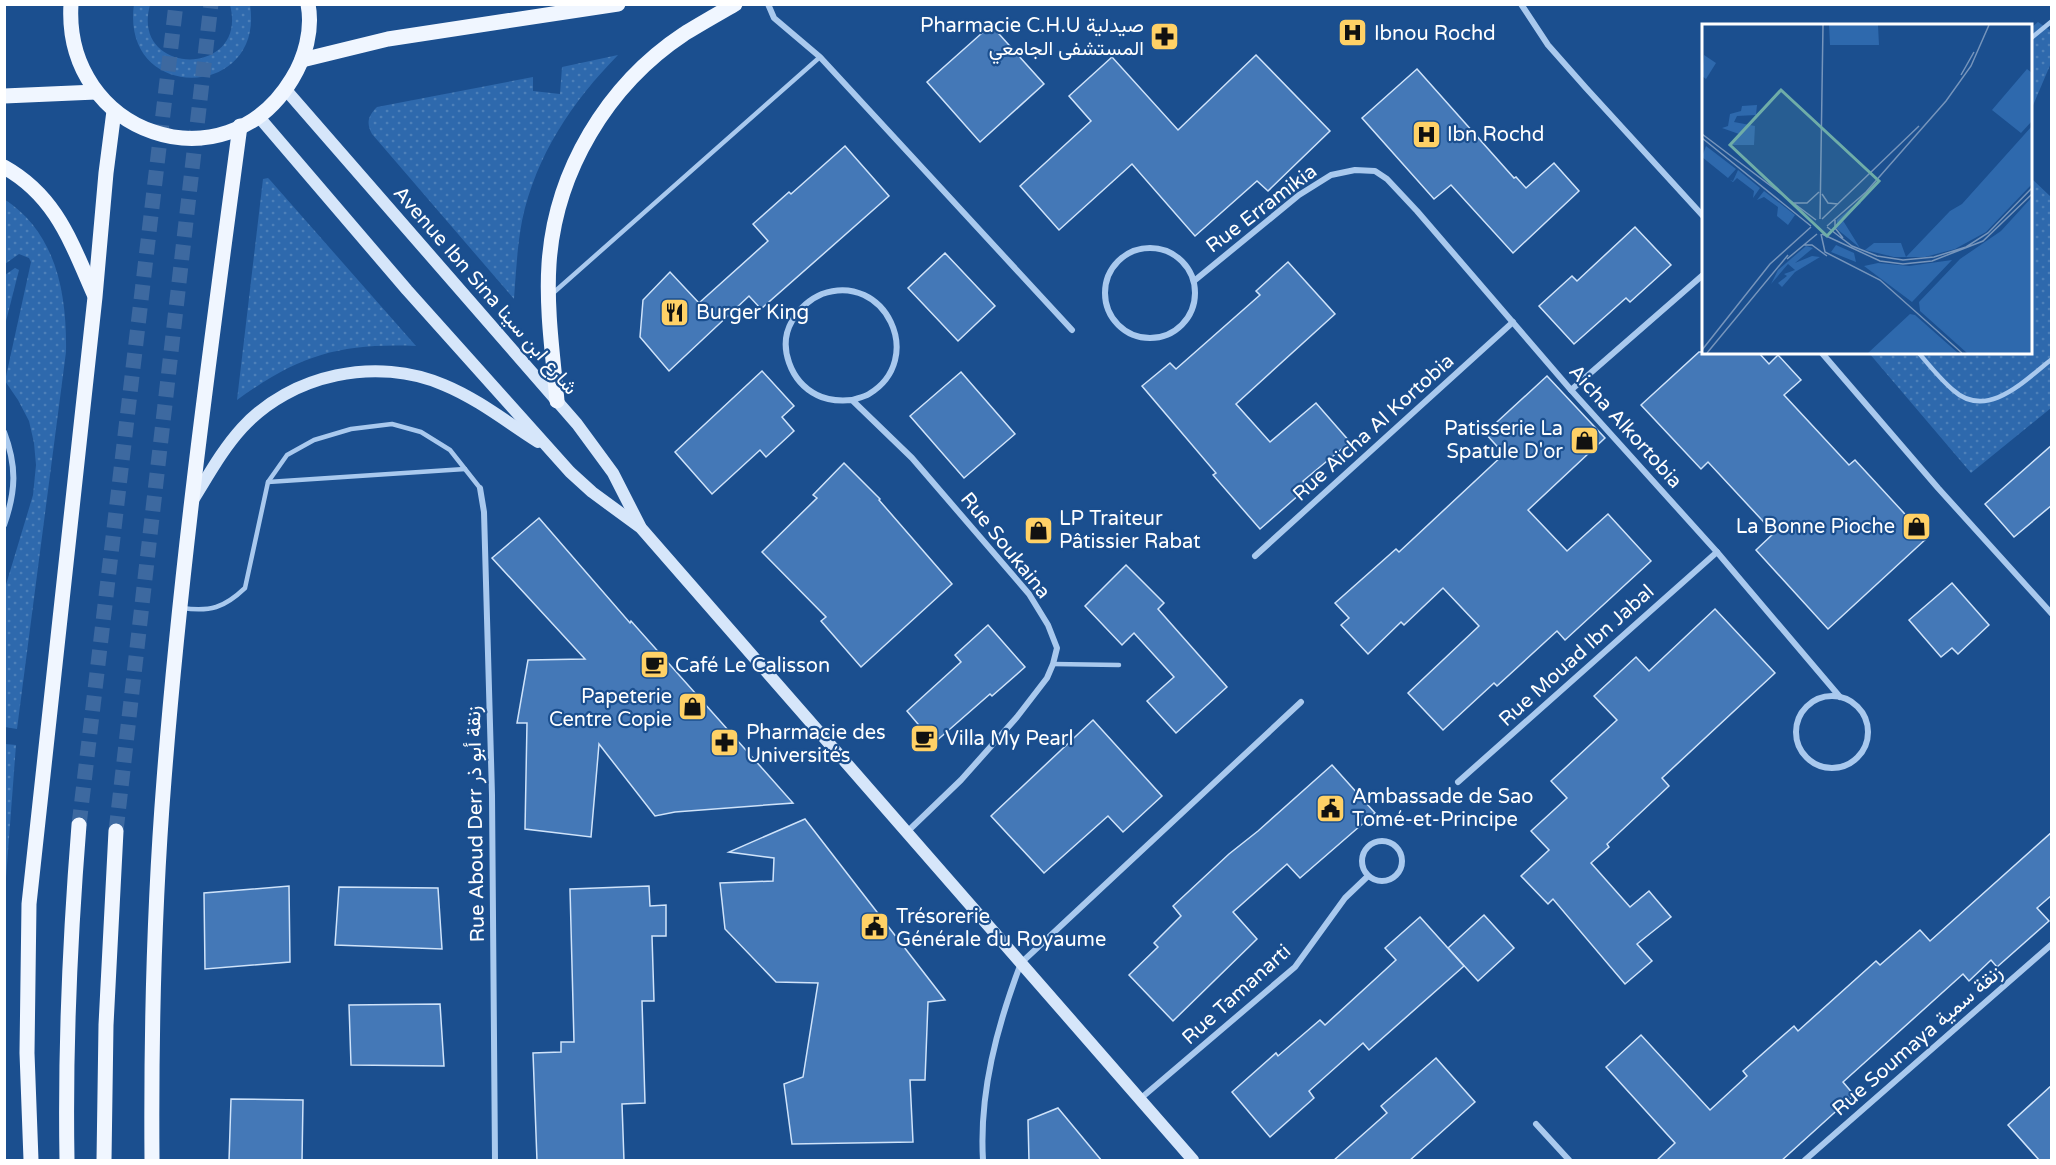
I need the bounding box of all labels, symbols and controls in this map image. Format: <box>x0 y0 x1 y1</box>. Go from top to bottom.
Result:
place label: Pharmacie C.H.U صيدلية المستشفى الجامعي <box>920 14 1144 65</box>
hospital icon: Ibnou Rochd <box>1337 17 1369 49</box>
pharmacy icon: Pharmacie C.H.U صيدلية المستشفى الجامعي <box>1149 20 1181 52</box>
place label: Ibnou Rochd <box>1374 22 1496 46</box>
inset map <box>1702 24 2032 354</box>
hospital icon: Ibn Rochd <box>1410 118 1442 150</box>
place label: Ibn Rochd <box>1447 123 1544 147</box>
street label: Rue Erramikia <box>1201 159 1322 258</box>
street label: Avenue Ibn Sina شارع ابن سينا <box>387 181 582 401</box>
restaurant icon: Burger King <box>659 296 691 328</box>
place label: Burger King <box>696 301 809 325</box>
street label: Rue Aicha Al Kortobia <box>1288 349 1459 506</box>
street label: Aicha Alkortobia <box>1564 360 1687 493</box>
place label: Patisserie La Spatule D'or <box>1444 417 1563 464</box>
shop icon: Patisserie La Spatule D'or <box>1568 424 1600 456</box>
street label: Rue Soukaina <box>955 488 1055 604</box>
place label: LP Traiteur Pâtissier Rabat <box>1059 507 1201 554</box>
shop icon: La Bonne Pioche <box>1900 510 1932 542</box>
shop icon: LP Traiteur Pâtissier Rabat <box>1022 514 1054 546</box>
place label: La Bonne Pioche <box>1736 515 1895 539</box>
street label: Rue Mouad Ibn Jabal <box>1494 580 1659 732</box>
cafe icon: Café Le Calisson <box>638 649 670 681</box>
place label: Café Le Calisson <box>675 654 830 678</box>
place label: Papeterie Centre Copie <box>549 685 672 732</box>
shop icon: Papeterie Centre Copie <box>677 691 709 723</box>
street label: Rue Aboud Derr زنقة أبو ذر <box>462 705 490 943</box>
place label: Pharmacie des Universités <box>746 721 886 768</box>
cafe icon: Villa My Pearl <box>908 722 940 754</box>
pharmacy icon: Pharmacie des Universités <box>709 727 741 759</box>
place label: Villa My Pearl <box>945 727 1074 751</box>
place label: Ambassade de Sao Tomé-et-Principe <box>1352 785 1533 832</box>
public building icon: Ambassade de Sao Tomé-et-Principe <box>1315 792 1347 824</box>
place label: Trésorerie Générale du Royaume <box>896 905 1106 952</box>
public building icon: Trésorerie Générale du Royaume <box>859 911 891 943</box>
street label: Rue Tamanarti <box>1177 940 1296 1050</box>
street label: Rue Soumaya زنقة سمية <box>1828 960 2008 1121</box>

